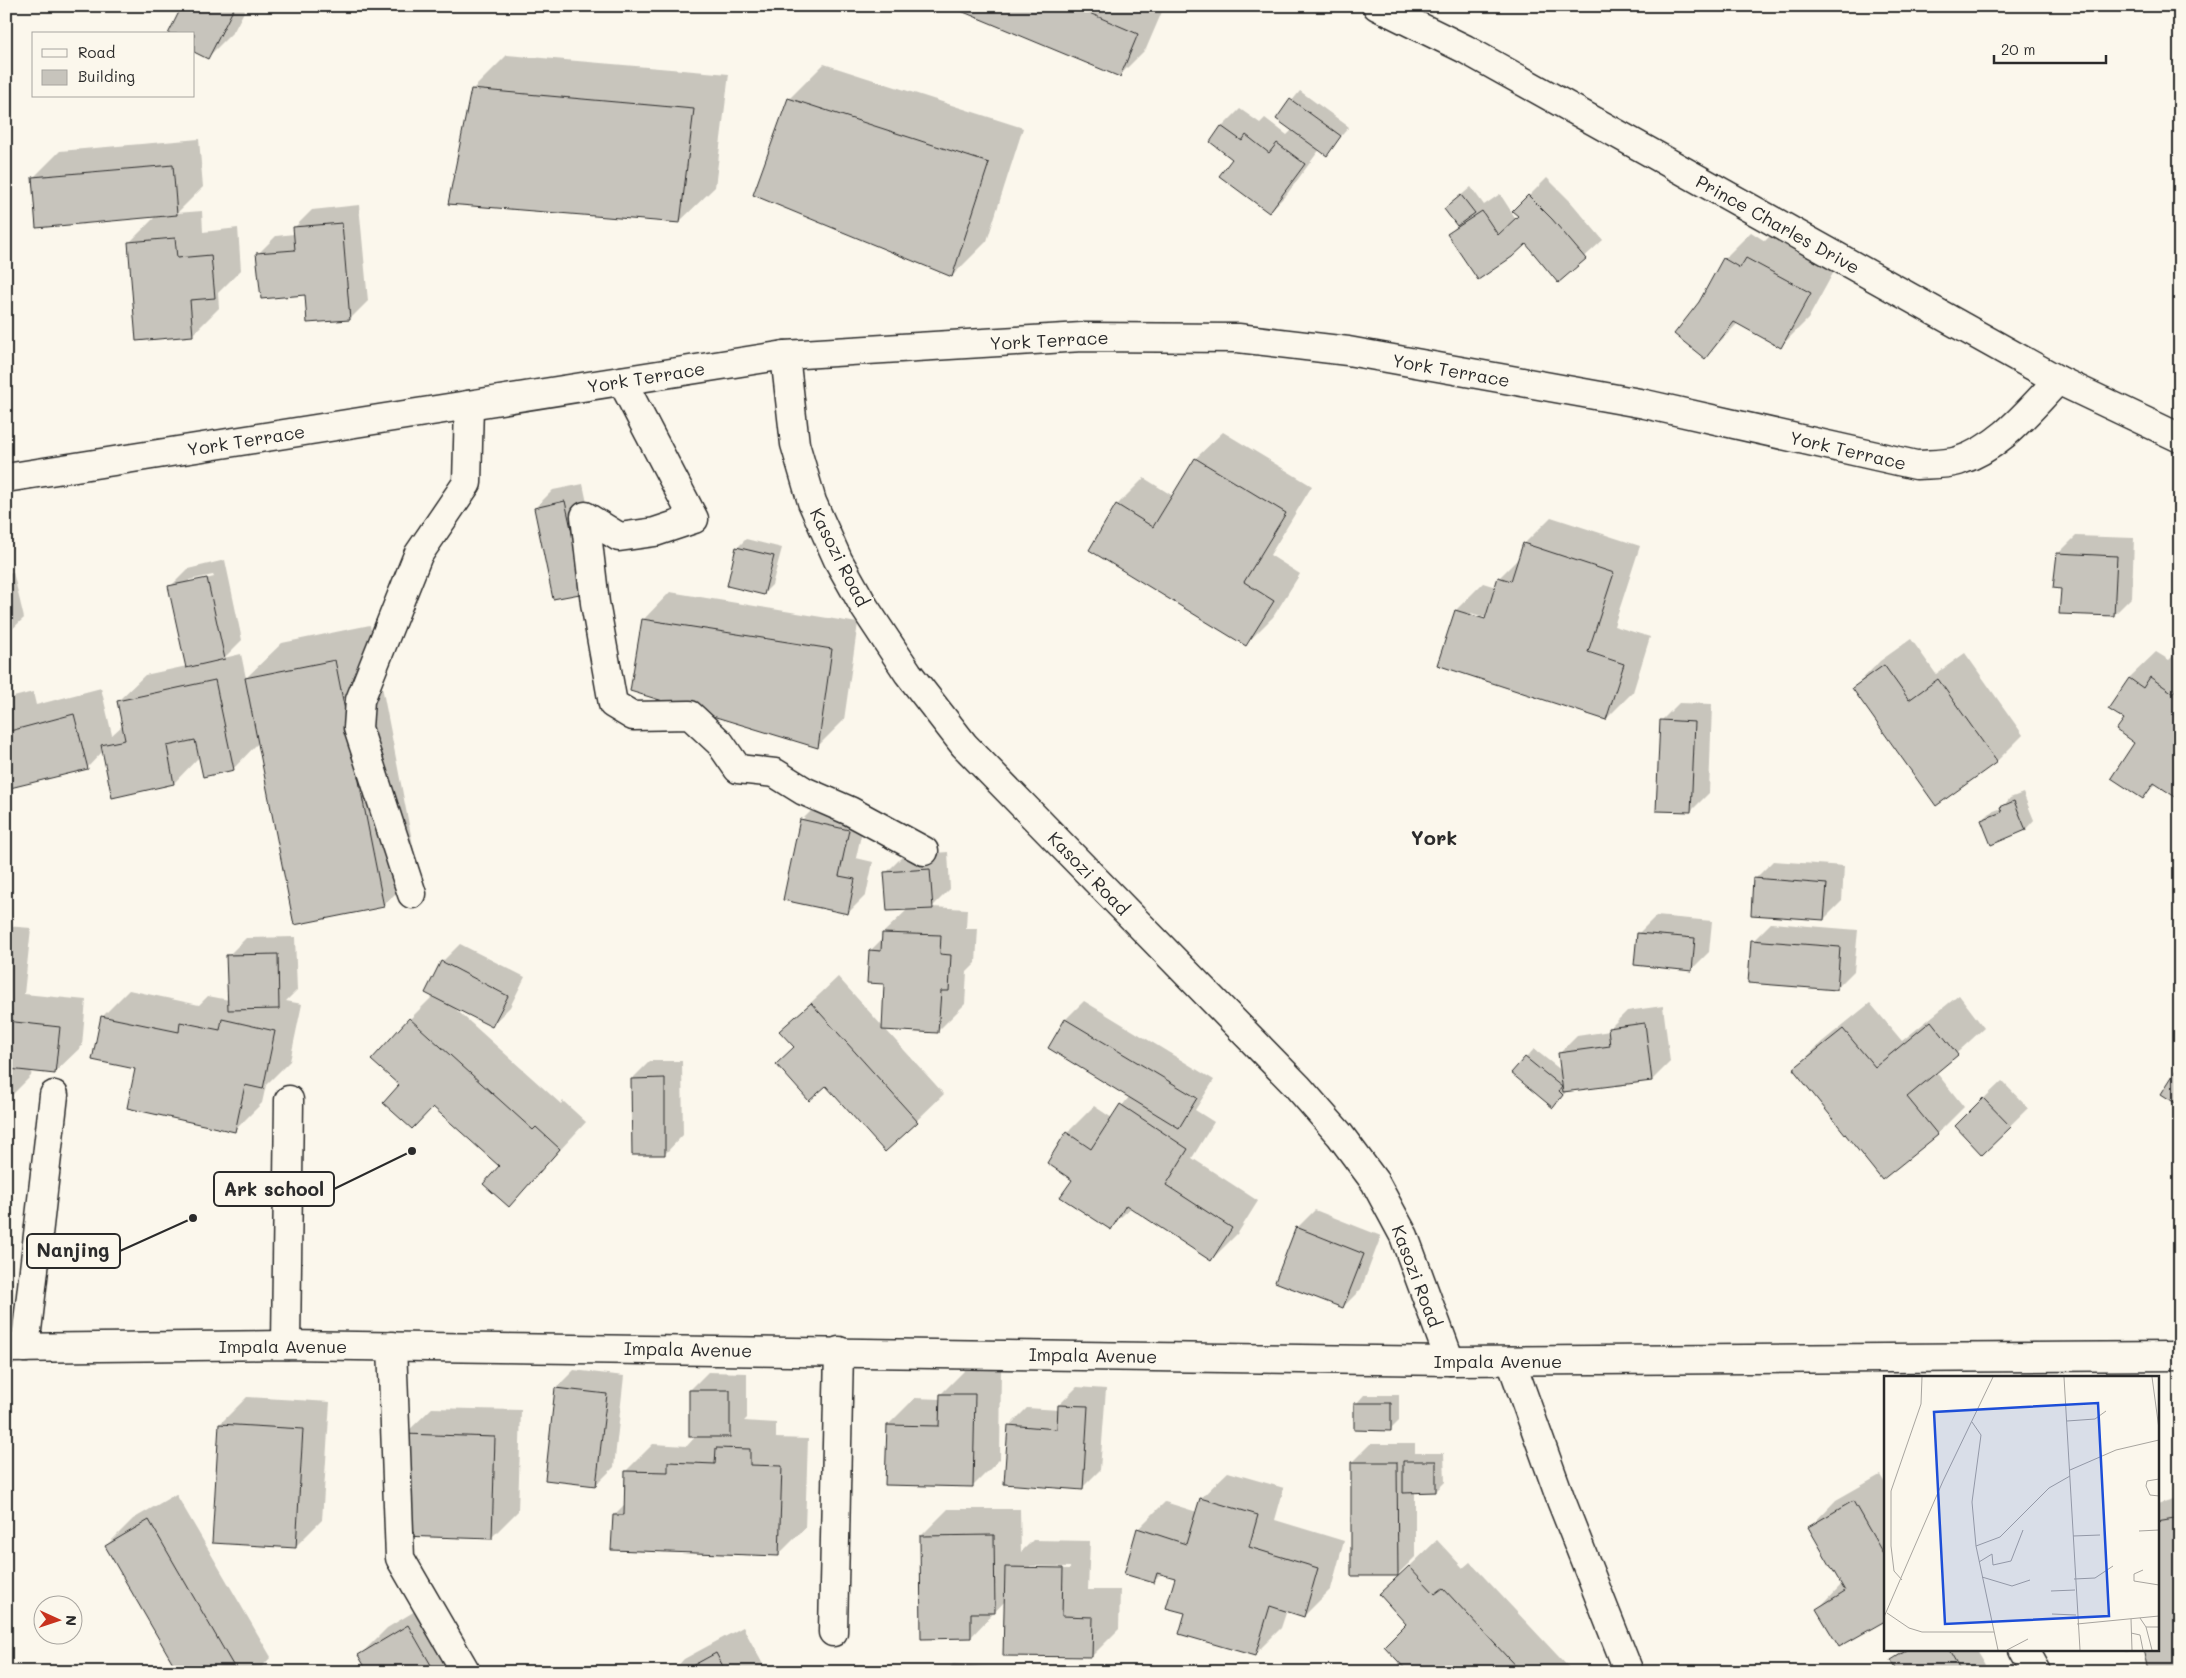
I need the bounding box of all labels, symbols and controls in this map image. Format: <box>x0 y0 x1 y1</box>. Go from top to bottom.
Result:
legend <box>32 32 195 98</box>
scale bar <box>1994 32 2106 64</box>
text: 20 m <box>2001 39 2035 59</box>
text: Road <box>78 42 115 62</box>
text: Building <box>78 66 135 86</box>
street label: Prince Charles Drive <box>1692 169 1864 279</box>
street label: York Terrace <box>989 325 1109 355</box>
street label: York Terrace <box>1390 348 1512 392</box>
street label: York Terrace <box>585 356 707 398</box>
street label: York Terrace <box>185 419 307 461</box>
street label: York Terrace <box>1787 425 1909 475</box>
street label: Kasozi Road <box>805 504 875 610</box>
district label: York <box>1411 824 1457 850</box>
street label: Kasozi Road <box>1043 826 1135 920</box>
callout: Ark school <box>214 1172 334 1206</box>
text: Ark school <box>224 1176 324 1201</box>
street label: Kasozi Road <box>1387 1221 1447 1331</box>
callout: Nanjing <box>27 1234 120 1268</box>
text: Nanjing <box>37 1237 109 1262</box>
street label: Impala Avenue <box>219 1334 347 1358</box>
street label: Impala Avenue <box>624 1336 752 1362</box>
street label: Impala Avenue <box>1029 1342 1157 1368</box>
street label: Impala Avenue <box>1434 1349 1562 1373</box>
inset map <box>1884 1376 2158 1650</box>
north arrow <box>32 1596 82 1646</box>
text: N <box>62 1615 81 1627</box>

